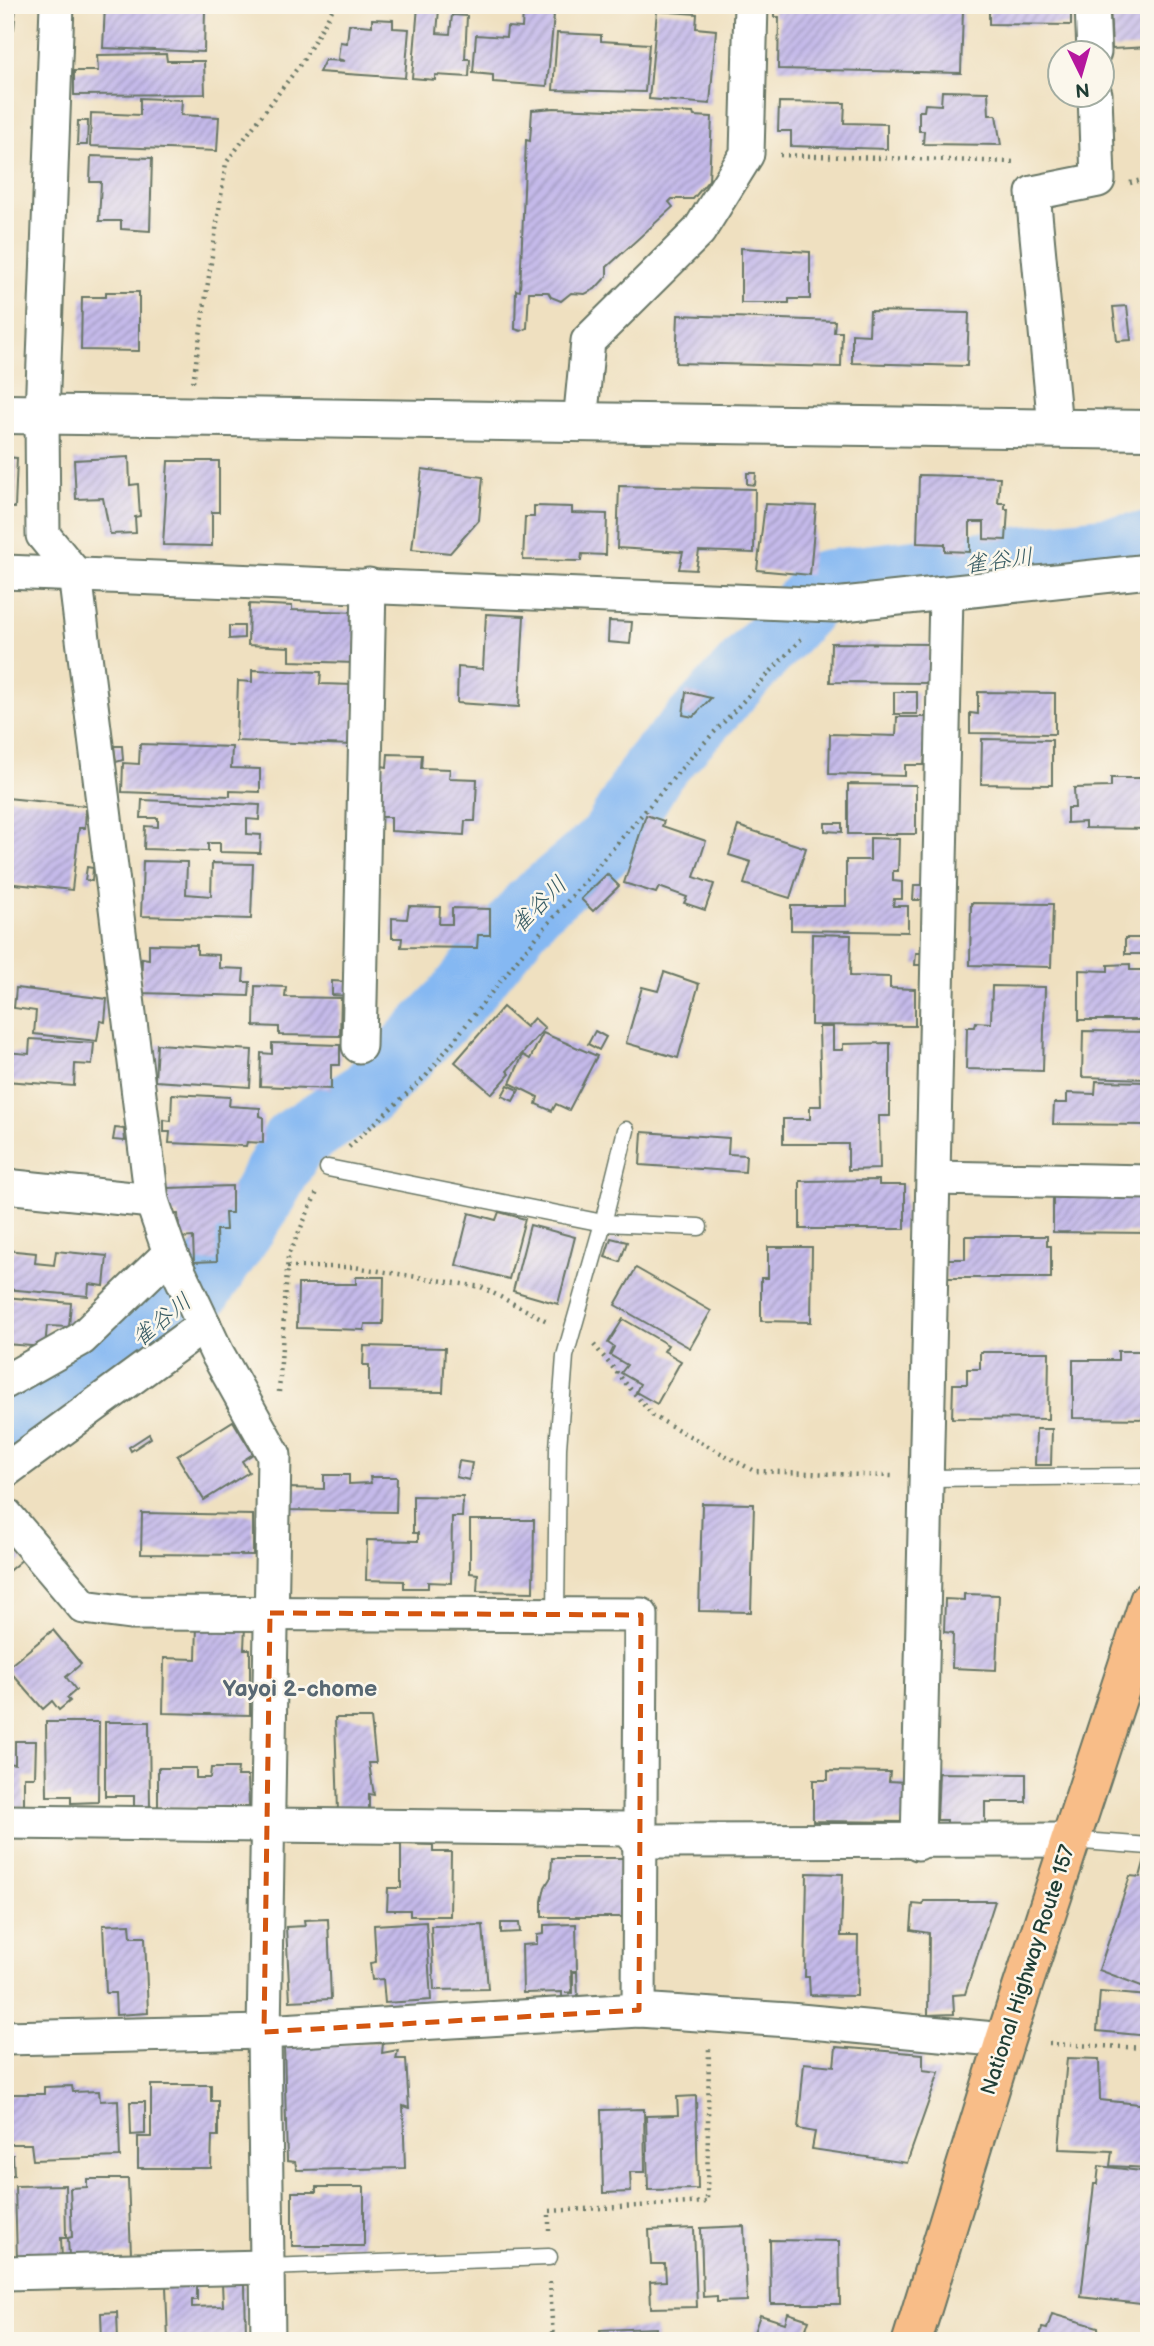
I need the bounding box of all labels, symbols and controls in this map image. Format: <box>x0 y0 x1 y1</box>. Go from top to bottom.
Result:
north arrow <box>1046 38 1116 108</box>
text: N <box>1074 77 1090 102</box>
water label: 雀谷川 <box>963 543 1035 579</box>
water label: 雀谷川 <box>505 871 573 939</box>
water label: 雀谷川 <box>126 1287 198 1353</box>
district label: Yayoi 2-chome <box>223 1675 377 1703</box>
street label: National Highway Route 157 <box>976 1841 1080 2098</box>

